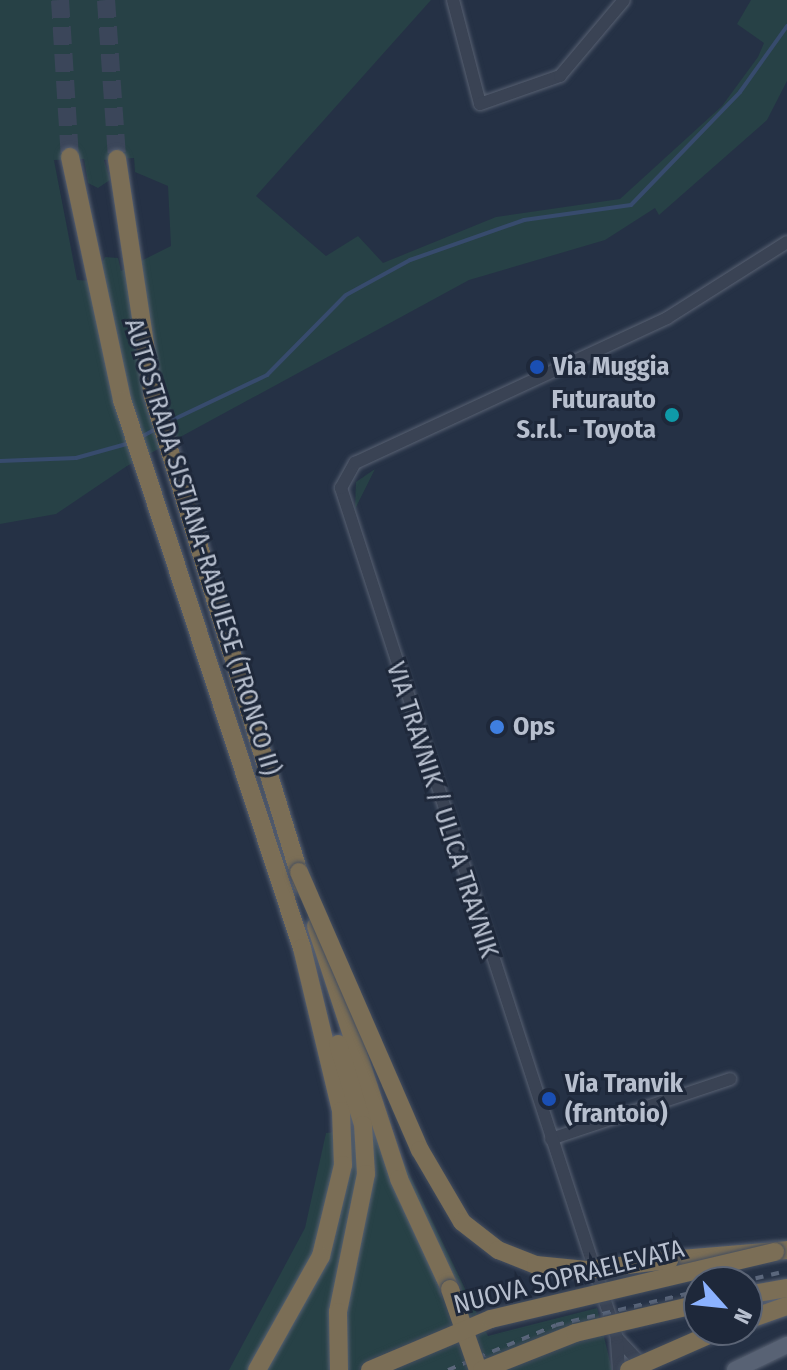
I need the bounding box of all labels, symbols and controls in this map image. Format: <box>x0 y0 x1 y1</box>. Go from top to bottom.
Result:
street label: AUTOSTRADA SISTIANA-RABUIESE (TRONCO II) <box>118 315 286 779</box>
place label: Via Muggia <box>553 351 669 383</box>
marker: Via Muggia <box>528 358 546 376</box>
place label: Futurauto S.r.l. - Toyota <box>516 384 656 446</box>
marker: Futurauto S.r.l. - Toyota <box>663 406 681 424</box>
street label: VIA TRAVNIK / ULICA TRAVNIK <box>379 658 505 962</box>
place label: Ops <box>513 711 555 743</box>
marker: Ops <box>488 718 506 736</box>
place label: Via Tranvik (frantoio) <box>565 1068 683 1130</box>
marker: Via Tranvik (frantoio) <box>540 1090 558 1108</box>
street label: NUOVA SOPRAELEVATA <box>451 1233 687 1321</box>
north arrow <box>683 1266 763 1346</box>
text: N <box>728 1304 758 1328</box>

